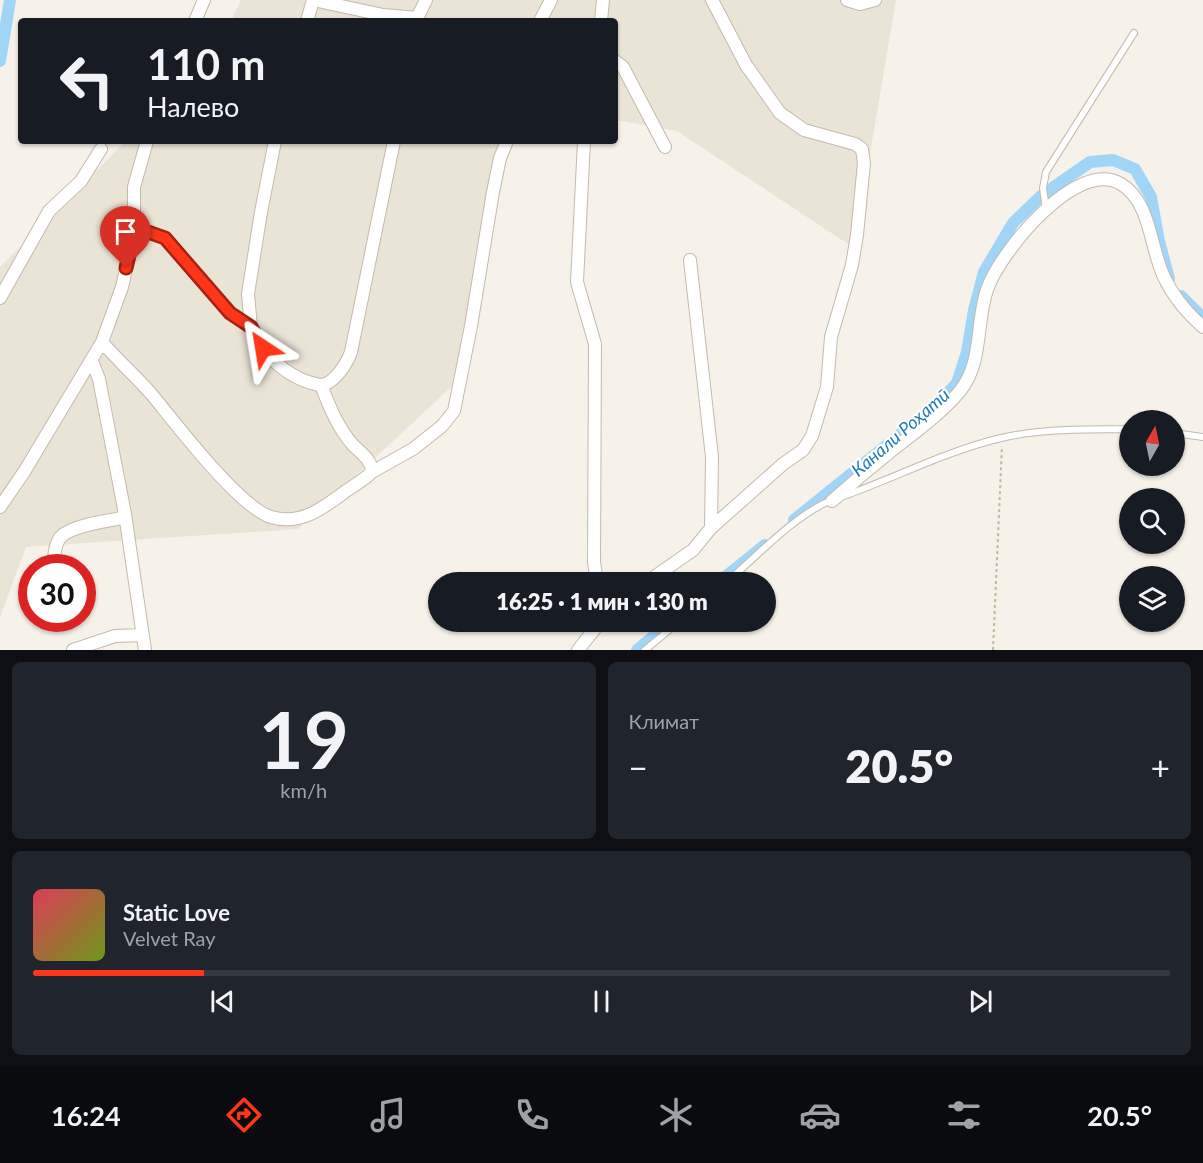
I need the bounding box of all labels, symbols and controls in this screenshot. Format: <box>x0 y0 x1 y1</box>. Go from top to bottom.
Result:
text: 110 m <box>147 39 265 89</box>
icon: left <box>48 42 126 120</box>
text: Налево <box>147 90 239 123</box>
pin <box>100 206 151 268</box>
icon: arrive <box>109 215 142 248</box>
position arrow <box>231 316 295 380</box>
water label: Канали Роҳатӣ <box>846 383 954 481</box>
north arrow <box>1119 410 1185 476</box>
map controls <box>1119 410 1185 632</box>
button: search <box>1119 488 1185 554</box>
speed limit sign: 30 <box>18 554 96 632</box>
button: layers <box>1119 566 1185 632</box>
text: 16:25 · 1 мин · 130 m <box>496 588 708 615</box>
text: 19 <box>259 692 349 786</box>
text: Климат <box>629 709 699 733</box>
text: 20.5° <box>845 739 953 793</box>
text: − <box>629 747 648 787</box>
text: + <box>1151 747 1170 787</box>
text: km/h <box>280 778 327 802</box>
text: Static Love <box>123 899 230 926</box>
text: Velvet Ray <box>123 926 216 950</box>
icon: previous <box>206 985 239 1018</box>
icon: pause <box>585 985 618 1018</box>
icon: next <box>964 985 997 1018</box>
icon: directions <box>223 1094 265 1136</box>
icon: music <box>367 1094 409 1136</box>
icon: phone <box>511 1094 553 1136</box>
icon: climate <box>655 1094 697 1136</box>
icon: car <box>799 1094 841 1136</box>
icon: filters <box>943 1094 985 1136</box>
text: 16:24 <box>51 1099 121 1132</box>
text: 20.5° <box>1087 1099 1152 1132</box>

